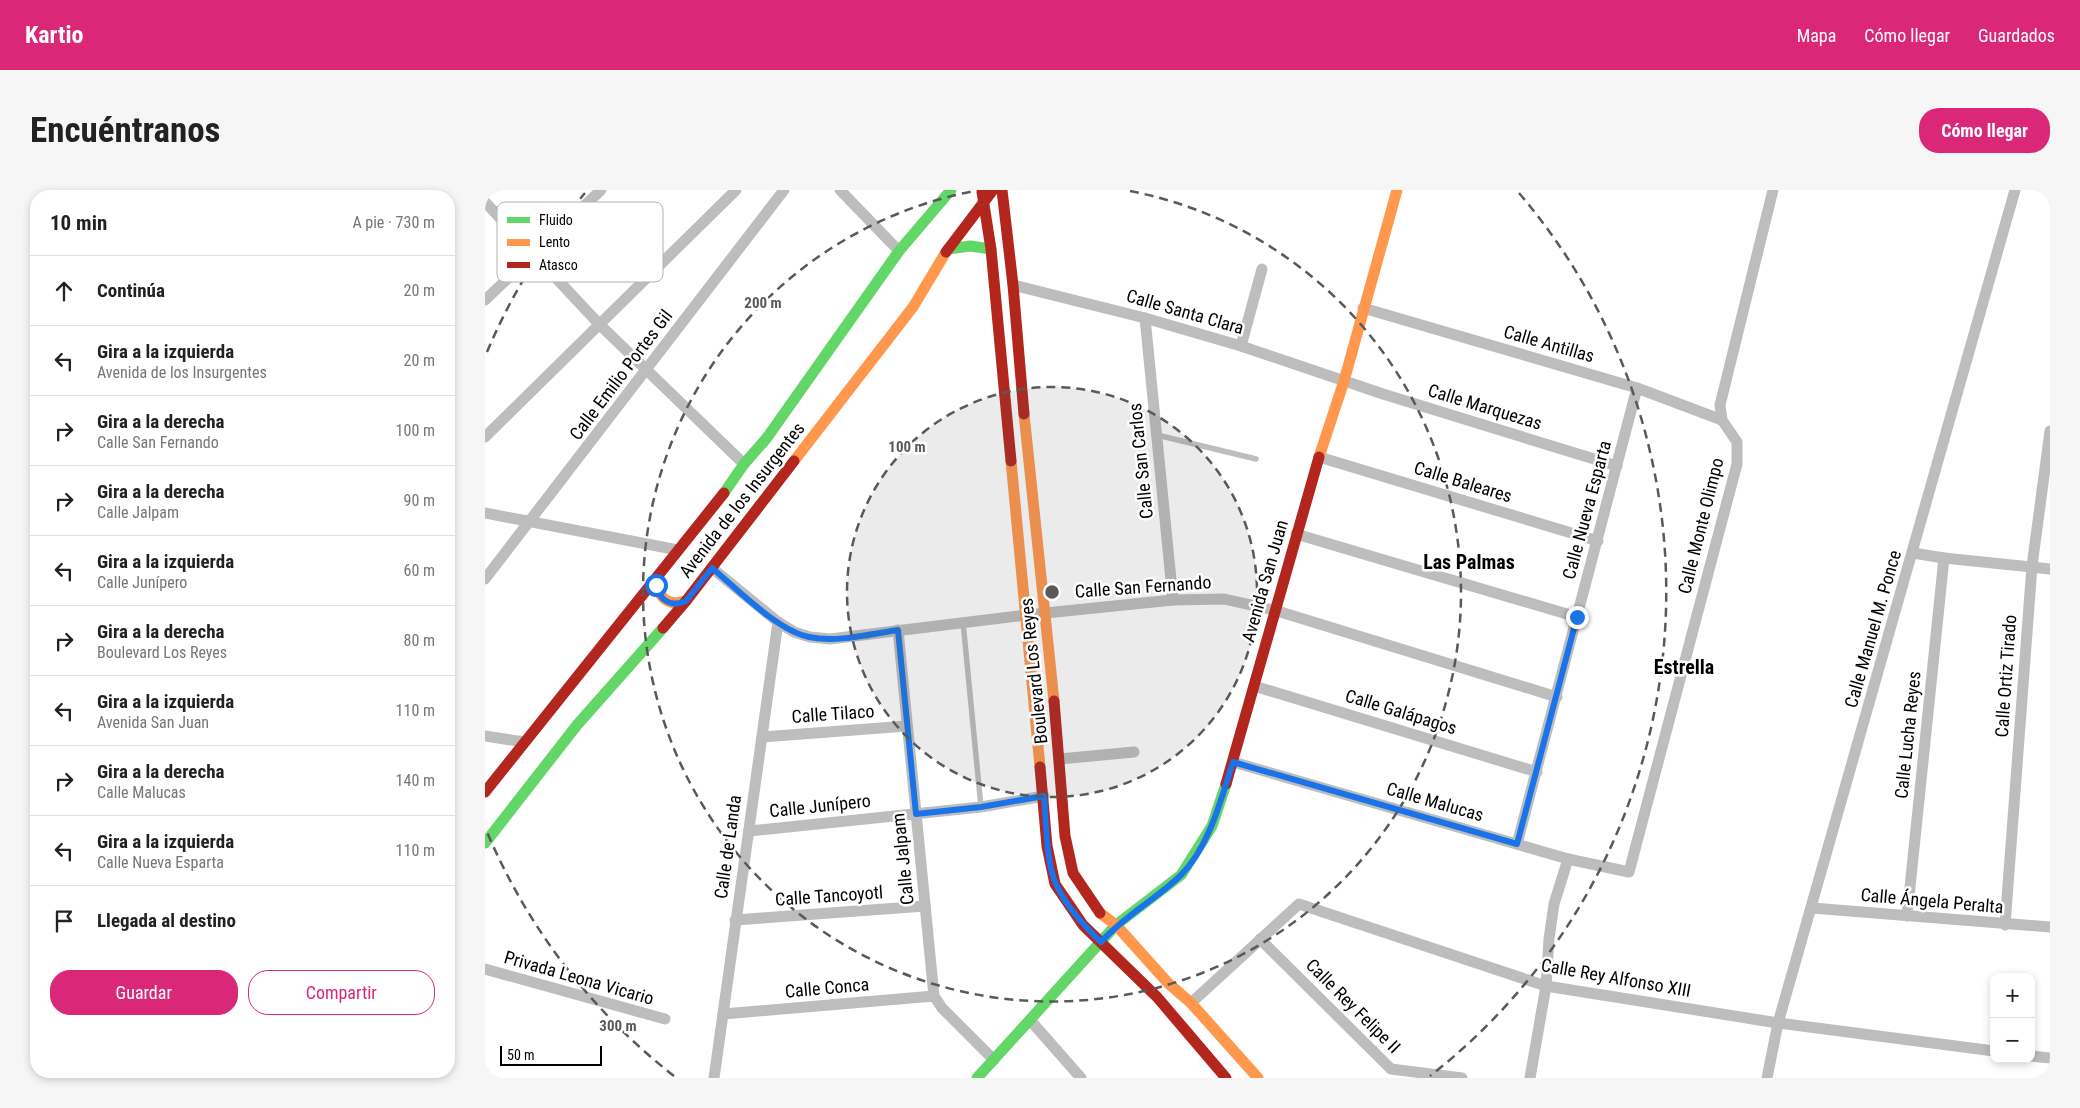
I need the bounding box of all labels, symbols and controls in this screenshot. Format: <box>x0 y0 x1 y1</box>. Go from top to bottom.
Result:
text: Kartio <box>25 21 83 49</box>
text: Mapa <box>1797 25 1836 46</box>
text: Cómo llegar <box>1864 25 1950 46</box>
text: Guardados <box>1978 25 2055 46</box>
button: Cómo llegar <box>1919 108 2050 153</box>
text: Encuéntranos <box>30 110 221 151</box>
legend <box>497 202 663 282</box>
text: 10 min <box>50 211 107 235</box>
text: Fluido <box>539 212 573 228</box>
text: A pie · 730 m <box>352 213 435 232</box>
text: Lento <box>539 234 570 250</box>
text: Atasco <box>539 257 578 273</box>
icon: ahead <box>50 277 78 305</box>
text: Continúa <box>97 279 165 302</box>
text: 20 m <box>403 281 435 300</box>
street label: Calle Santa Clara <box>1124 285 1246 338</box>
text: 200 m <box>744 294 782 312</box>
street label: Calle Emilio Portes Gil <box>565 305 676 444</box>
street label: Calle Antillas <box>1501 321 1597 366</box>
text: Gira a la izquierda <box>97 340 234 363</box>
icon: left <box>50 347 78 375</box>
text: 20 m <box>403 351 435 370</box>
text: Avenida de los Insurgentes <box>97 363 267 382</box>
street label: Calle Marquezas <box>1426 379 1545 434</box>
street label: Calle San Carlos <box>1124 402 1157 520</box>
text: Gira a la derecha <box>97 410 224 433</box>
icon: right <box>50 417 78 445</box>
street label: Avenida de los Insurgentes <box>675 418 809 581</box>
text: 100 m <box>396 421 435 440</box>
text: Calle San Fernando <box>97 433 219 452</box>
text: 100 m <box>888 438 926 456</box>
street label: Calle Nueva Esparta <box>1558 438 1615 582</box>
street label: Calle Monte Olimpo <box>1673 456 1728 596</box>
street label: Calle Baleares <box>1412 457 1515 506</box>
text: Gira a la derecha <box>97 480 224 503</box>
icon: right <box>50 487 78 515</box>
text: 90 m <box>403 491 435 510</box>
text: Calle Jalpam <box>97 503 179 522</box>
street label: Avenida San Juan <box>1237 517 1292 644</box>
street label: Calle Manuel M. Ponce <box>1840 548 1905 710</box>
text: Gira a la izquierda <box>97 550 234 573</box>
district label: Las Palmas <box>1423 550 1515 574</box>
icon: left <box>50 557 78 585</box>
text: 60 m <box>403 561 435 580</box>
street label: Calle San Fernando <box>1074 571 1212 602</box>
text: Calle Junípero <box>97 573 187 592</box>
route start <box>645 574 668 597</box>
centre of rings <box>1043 583 1061 601</box>
street label: Boulevard Los Reyes <box>1015 597 1052 745</box>
route end <box>1566 606 1589 629</box>
street label: Calle Ortiz Tirado <box>1991 614 2020 738</box>
text: Gira a la derecha <box>97 620 224 643</box>
icon: right <box>50 627 78 655</box>
text: 80 m <box>403 631 435 650</box>
text: Boulevard Los Reyes <box>97 643 227 662</box>
district label: Estrella <box>1654 655 1714 679</box>
street label: Calle Lucha Reyes <box>1890 670 1925 800</box>
street label: Calle Galápagos <box>1343 685 1459 738</box>
text: Gira a la izquierda <box>97 690 234 713</box>
icon: left <box>50 697 78 725</box>
street label: Calle Tilaco <box>791 700 875 727</box>
text: 110 m <box>396 701 435 720</box>
text: Avenida San Juan <box>97 713 209 732</box>
text: Gira a la derecha <box>97 760 224 783</box>
icon: right <box>50 767 78 795</box>
text: 140 m <box>396 771 435 790</box>
street label: Calle Malucas <box>1384 778 1486 825</box>
text: Calle Malucas <box>97 783 186 802</box>
street label: Calle Junípero <box>768 790 872 821</box>
street label: Calle de Landa <box>710 794 745 900</box>
street label: Calle Jalpam <box>887 812 918 906</box>
text: Gira a la izquierda <box>97 830 234 853</box>
icon: left <box>50 837 78 865</box>
text: 110 m <box>396 841 435 860</box>
text: Calle Nueva Esparta <box>97 853 224 872</box>
street label: Calle Tancoyotl <box>774 881 884 910</box>
street label: Calle Ángela Peralta <box>1860 884 2004 917</box>
icon: arrive <box>50 907 78 935</box>
text: Llegada al destino <box>97 909 236 932</box>
street label: Privada Leona Vicario <box>502 946 656 1009</box>
street label: Calle Rey Felipe II <box>1302 954 1405 1057</box>
street label: Calle Rey Alfonso XIII <box>1539 954 1693 1001</box>
button: Guardar <box>50 970 238 1015</box>
button: Compartir <box>248 970 435 1015</box>
street label: Calle Conca <box>784 973 870 1002</box>
map controls <box>1990 973 2035 1063</box>
button: + <box>1990 973 2035 1018</box>
text: 300 m <box>599 1017 637 1035</box>
button: − <box>1990 1018 2035 1063</box>
scale bar <box>500 1043 603 1066</box>
text: 50 m <box>507 1047 535 1063</box>

